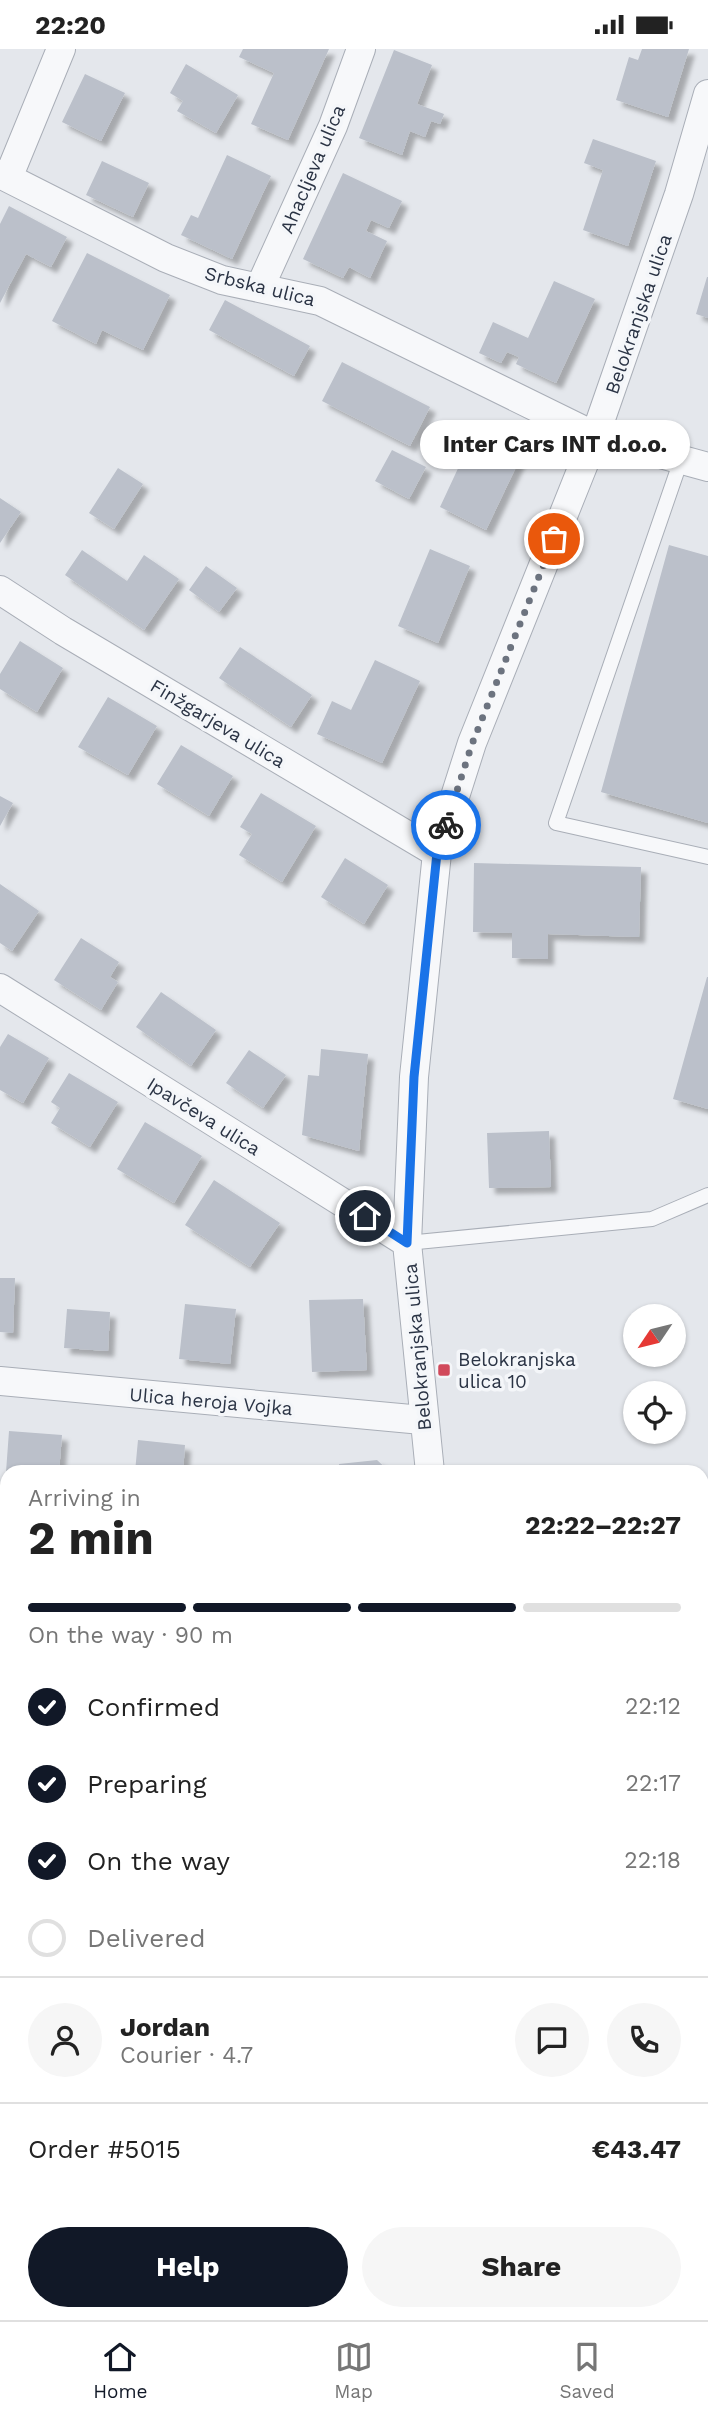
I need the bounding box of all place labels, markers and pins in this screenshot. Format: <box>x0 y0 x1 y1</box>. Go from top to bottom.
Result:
callout: Inter Cars INT d.o.o. <box>419 420 689 469</box>
pin <box>524 509 584 569</box>
pin <box>335 1186 395 1246</box>
place label: Belokranjska ulica 10 <box>458 1348 576 1393</box>
marker: Belokranjska ulica 10 <box>436 1362 452 1378</box>

